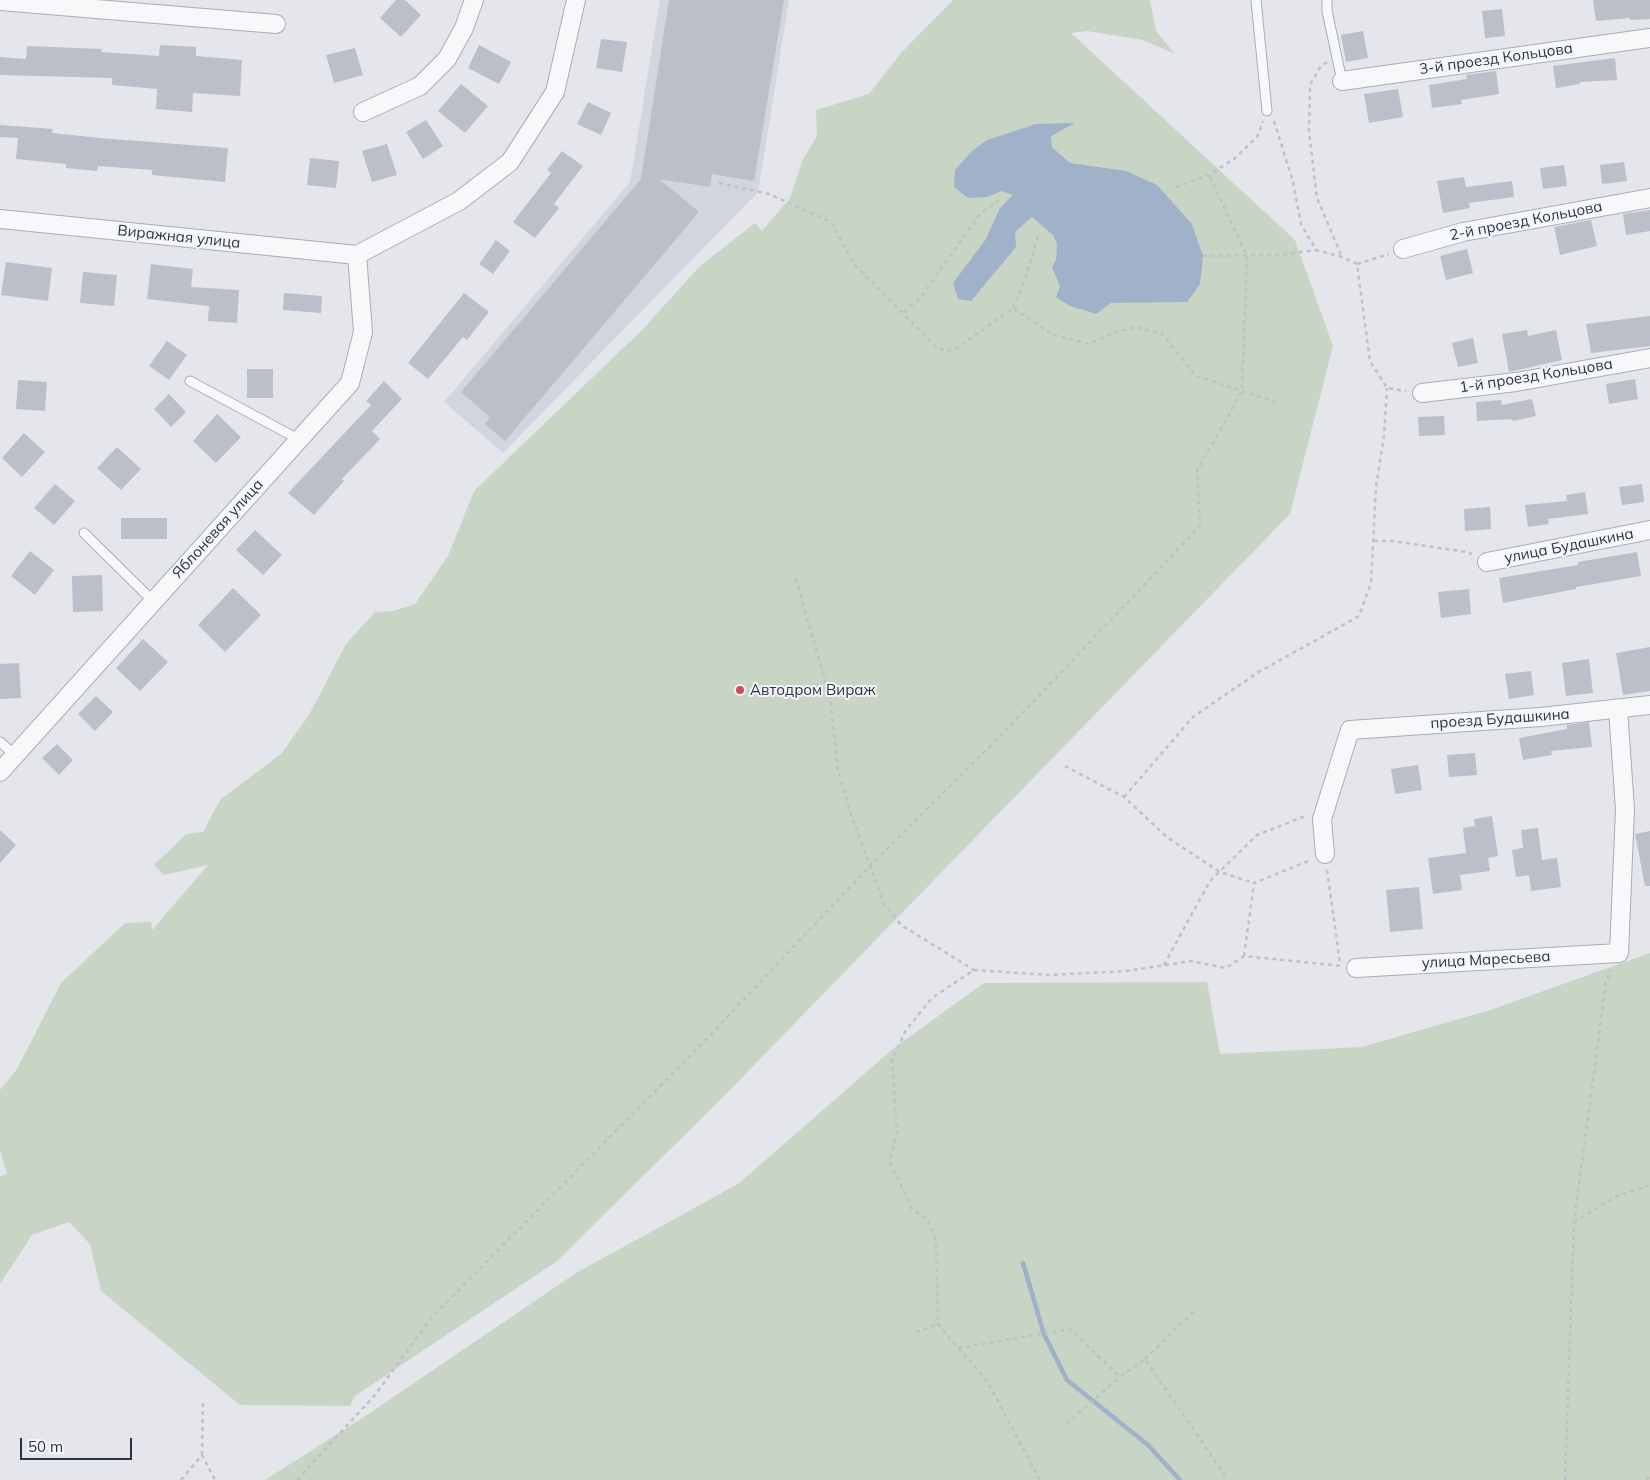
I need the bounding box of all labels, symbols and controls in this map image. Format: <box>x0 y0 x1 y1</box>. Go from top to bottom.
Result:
street label: 3-й проезд Кольцова <box>1418 39 1574 79</box>
street label: 2-й проезд Кольцова <box>1448 197 1604 245</box>
street label: Виражная улица <box>117 222 241 252</box>
street label: 1-й проезд Кольцова <box>1458 355 1614 397</box>
street label: Яблоневая улица <box>169 476 267 582</box>
street label: улица Будашкина <box>1503 525 1635 567</box>
place label: Автодром Вираж <box>750 681 876 699</box>
marker: Автодром Вираж <box>734 684 746 696</box>
street label: проезд Будашкина <box>1430 705 1570 733</box>
street label: улица Маресьева <box>1421 948 1551 972</box>
scale bar <box>22 1428 135 1460</box>
text: 50 m <box>28 1437 63 1456</box>

